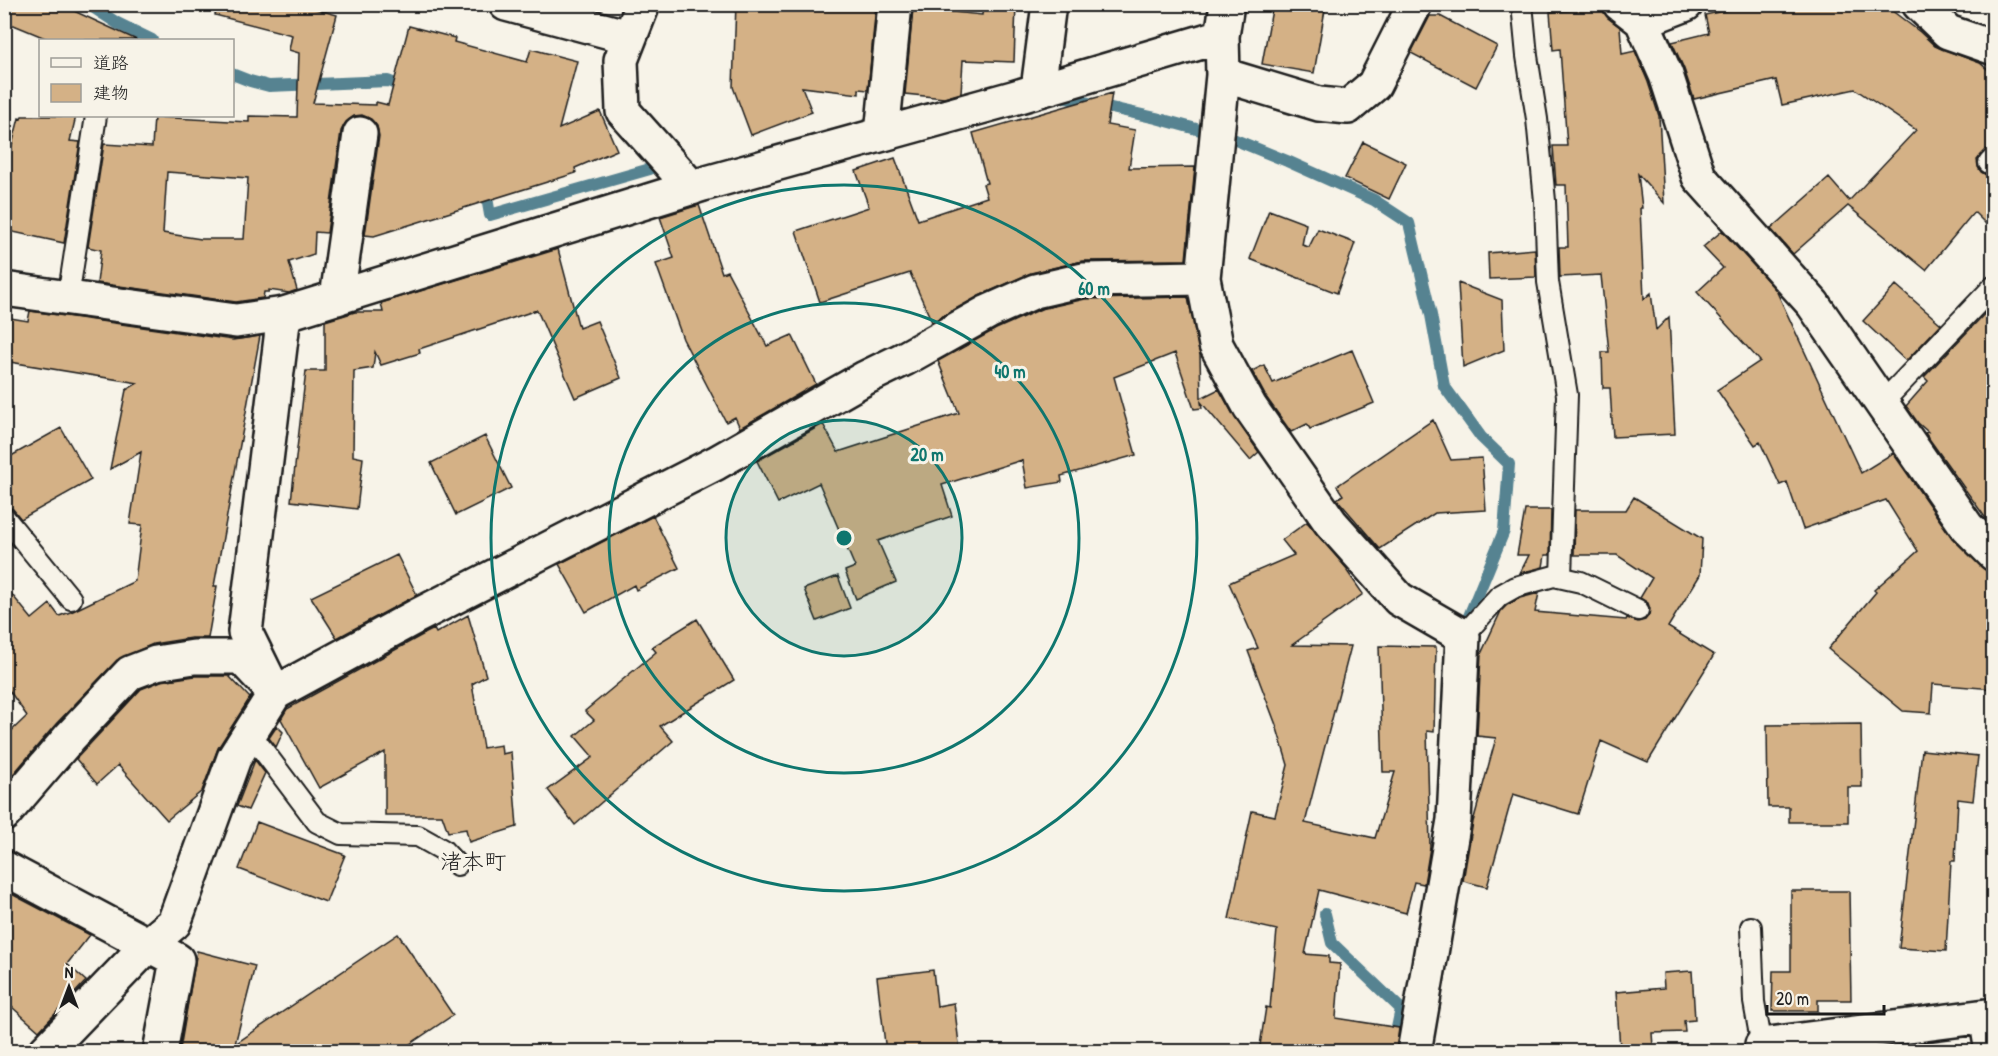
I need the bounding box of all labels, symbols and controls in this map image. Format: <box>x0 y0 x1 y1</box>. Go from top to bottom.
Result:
legend <box>39 39 234 117</box>
text: 道路 <box>93 50 129 75</box>
text: 建物 <box>93 80 129 105</box>
text: 60 m <box>1078 276 1110 301</box>
text: 40 m <box>994 359 1026 384</box>
text: 20 m <box>911 442 943 467</box>
centre of rings <box>834 528 854 548</box>
district label: 渚本町 <box>440 846 506 876</box>
north arrow <box>39 957 99 1017</box>
text: N <box>65 961 74 983</box>
scale bar <box>1767 978 1884 1016</box>
text: 20 m <box>1776 986 1809 1011</box>

